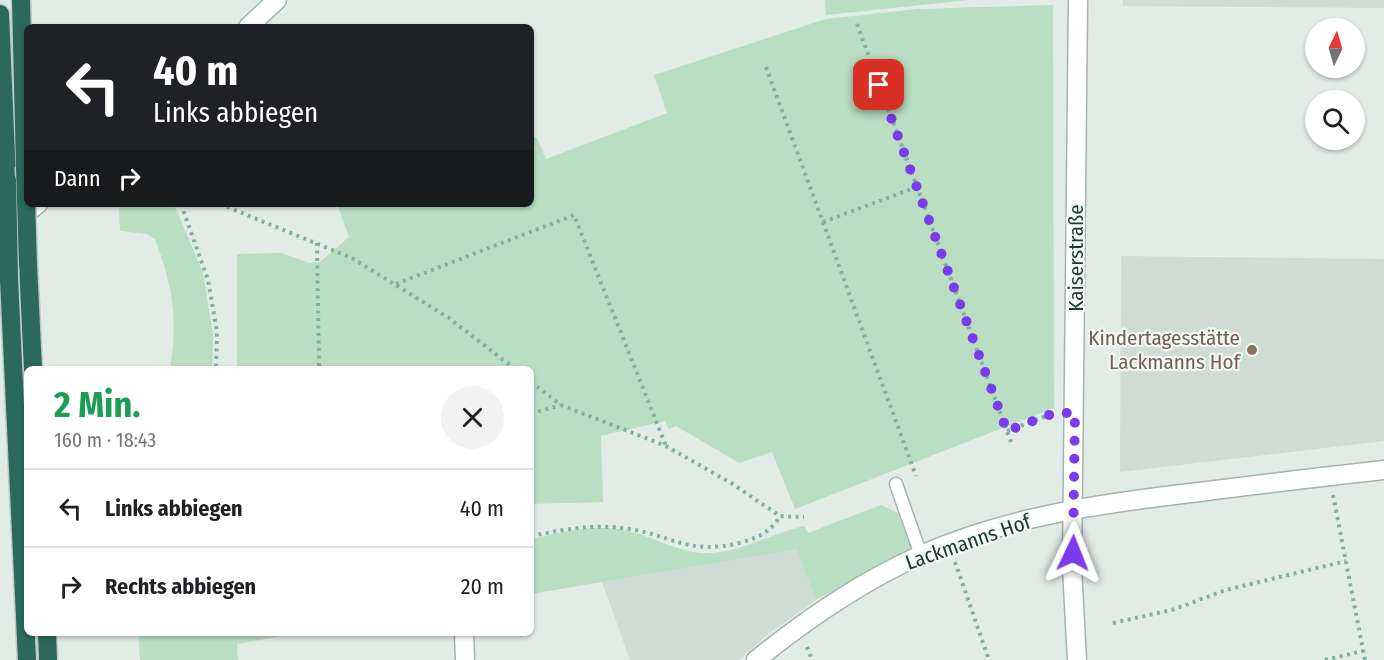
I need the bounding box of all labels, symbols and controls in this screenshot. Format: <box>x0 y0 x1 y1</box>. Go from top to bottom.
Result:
north arrow <box>1305 18 1365 78</box>
map controls <box>1305 18 1365 150</box>
text: 40 m <box>153 46 238 96</box>
icon: left <box>54 48 132 126</box>
pin <box>853 59 904 110</box>
icon: arrive <box>862 68 895 101</box>
button: search <box>1305 90 1365 150</box>
text: Links abbiegen <box>153 97 318 129</box>
icon: right <box>113 162 146 195</box>
text: Dann <box>54 165 101 192</box>
street label: Kaiserstraße <box>1063 204 1089 312</box>
place label: Kindertagesstätte Lackmanns Hof <box>1088 325 1242 375</box>
marker: Kindertagesstätte Lackmanns Hof <box>1245 343 1259 357</box>
text: 2 Min. <box>54 383 141 427</box>
button: close <box>441 386 504 449</box>
text: 160 m · 18:43 <box>54 428 156 452</box>
icon: left <box>54 492 87 525</box>
text: Links abbiegen <box>105 495 243 522</box>
text: 40 m <box>460 495 504 522</box>
street label: Lackmanns Hof <box>902 508 1036 576</box>
position arrow <box>1041 521 1105 585</box>
icon: right <box>54 570 87 603</box>
text: Rechts abbiegen <box>105 573 256 600</box>
text: 20 m <box>461 573 504 600</box>

